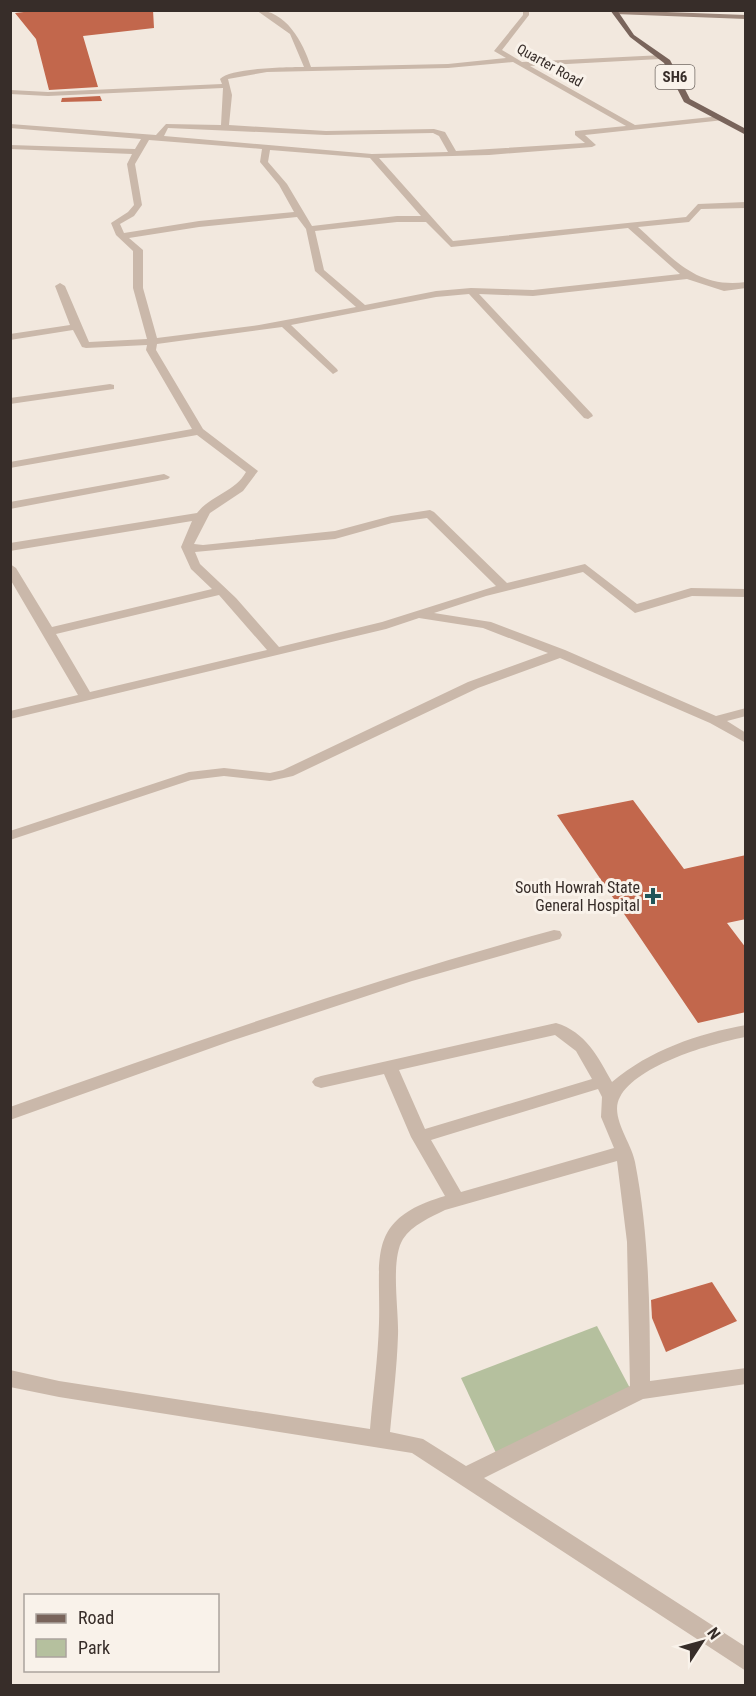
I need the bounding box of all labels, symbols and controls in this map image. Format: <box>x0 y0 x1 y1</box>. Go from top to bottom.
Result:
street label: Quarter Road <box>514 40 586 90</box>
road number: SH6 <box>656 65 694 89</box>
place label: South Howrah State General Hospital <box>515 878 640 915</box>
marker: South Howrah State General Hospital <box>644 887 662 905</box>
legend <box>24 1594 219 1672</box>
text: Road <box>78 1607 114 1628</box>
north arrow <box>672 1612 732 1672</box>
text: N <box>703 1624 724 1643</box>
text: Park <box>78 1637 110 1658</box>

